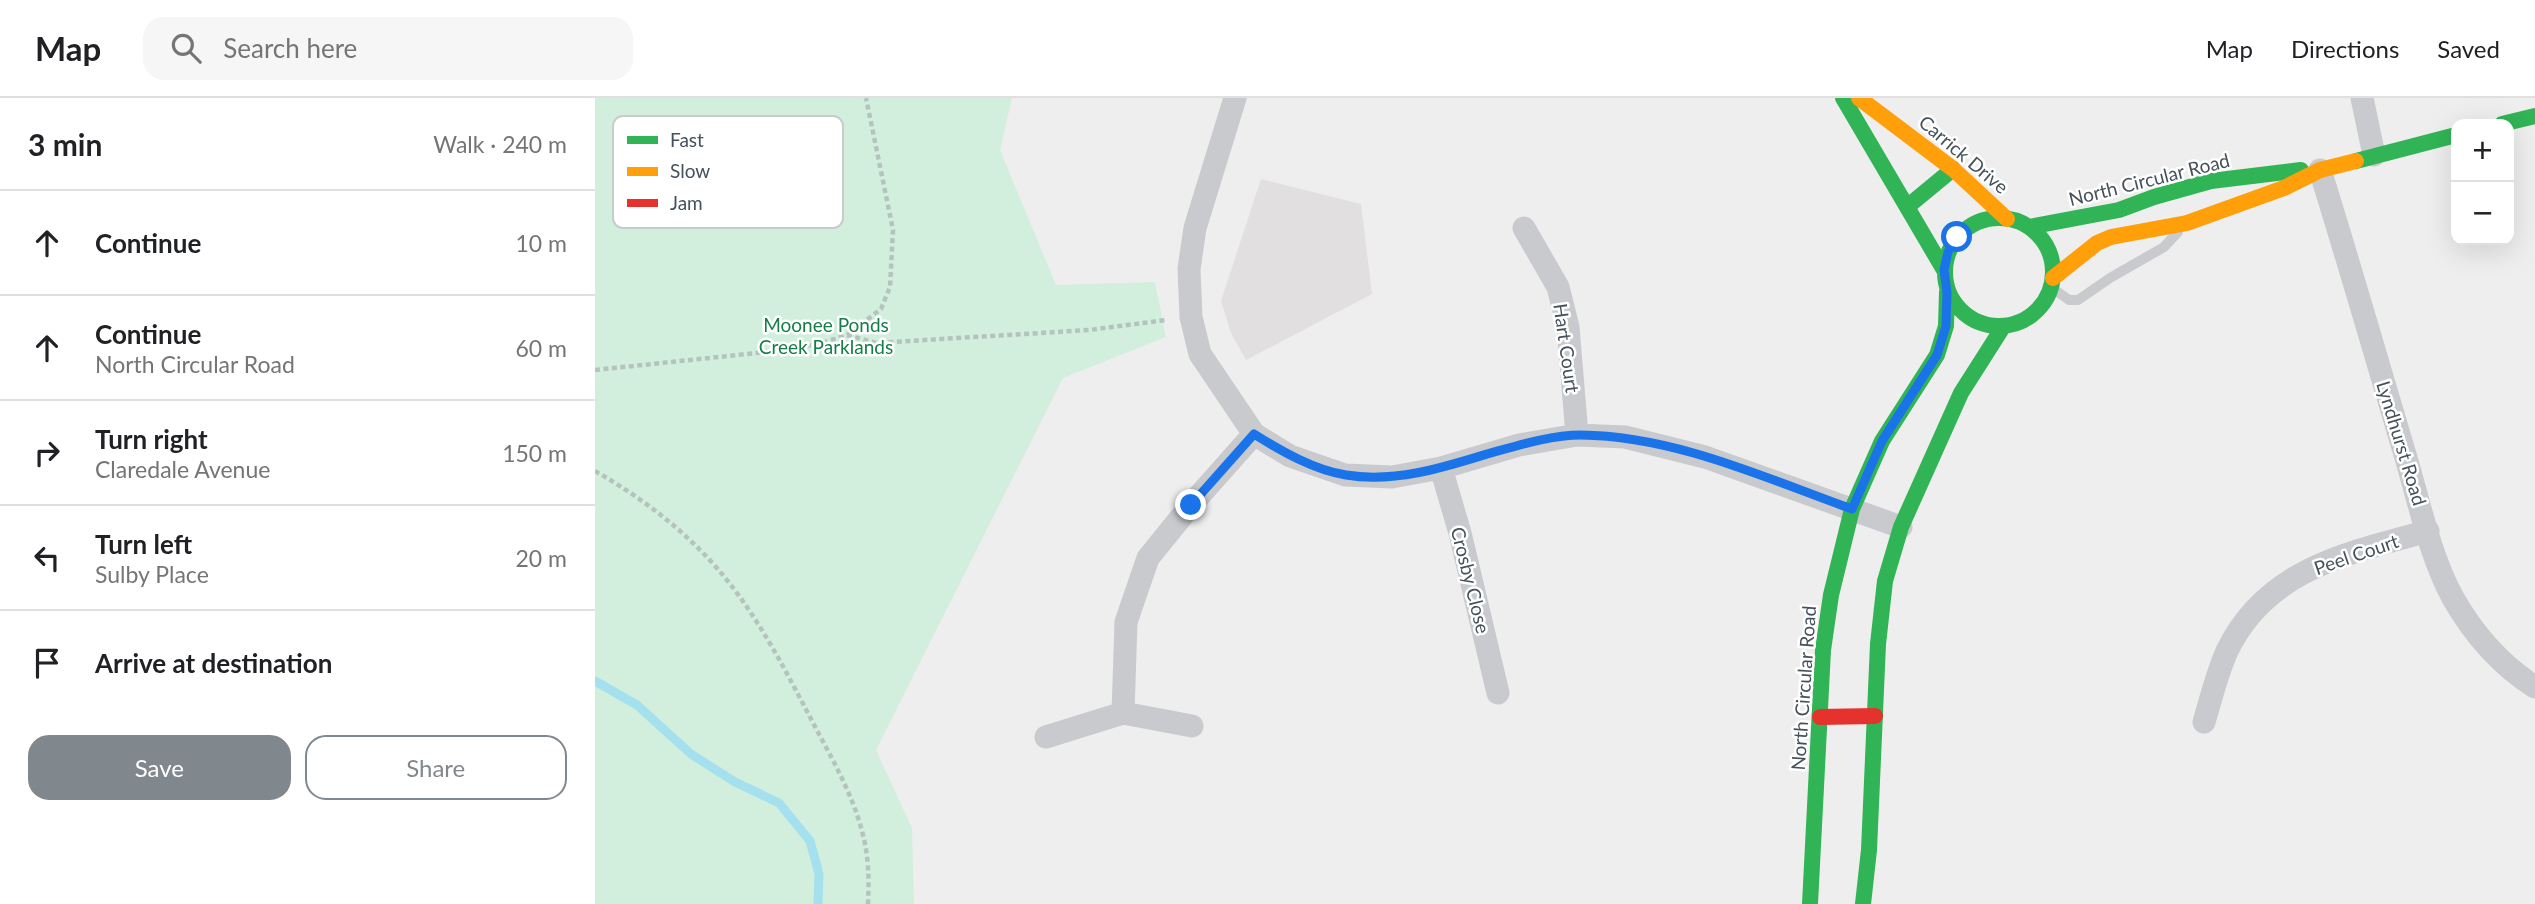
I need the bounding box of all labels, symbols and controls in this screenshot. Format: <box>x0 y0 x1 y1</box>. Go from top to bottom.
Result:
search box <box>143 17 633 80</box>
text: Map <box>35 28 101 68</box>
icon: search <box>167 29 205 67</box>
text: Search here <box>223 32 357 64</box>
text: Map <box>2206 34 2253 63</box>
text: Directions <box>2291 34 2399 63</box>
text: Saved <box>2437 34 2500 63</box>
street label: Carrick Drive <box>1915 110 2013 198</box>
legend <box>613 116 843 228</box>
map controls <box>2451 119 2514 245</box>
button: + <box>2451 119 2514 182</box>
text: 3 min <box>28 126 102 162</box>
text: Fast <box>670 128 704 151</box>
text: Walk · 240 m <box>433 130 567 158</box>
street label: North Circular Road <box>2066 148 2232 210</box>
text: Slow <box>670 159 710 182</box>
button: − <box>2451 182 2514 245</box>
text: Jam <box>670 191 703 214</box>
route start <box>1941 221 1972 252</box>
icon: ahead <box>28 224 66 262</box>
text: Continue <box>95 227 201 259</box>
text: 10 m <box>516 229 567 257</box>
street label: Hart Court <box>1549 302 1585 394</box>
park label: Moonee Ponds Creek Parklands <box>759 313 893 358</box>
text: Continue <box>95 318 201 350</box>
icon: ahead <box>28 329 66 367</box>
text: 60 m <box>516 334 567 362</box>
text: North Circular Road <box>95 350 295 378</box>
street label: Lyndhurst Road <box>2372 378 2432 508</box>
text: Turn right <box>95 423 208 455</box>
icon: right <box>28 434 66 472</box>
text: 150 m <box>502 439 567 467</box>
text: Claredale Avenue <box>95 455 270 483</box>
route end <box>1175 489 1206 520</box>
street label: Crosby Close <box>1447 524 1495 636</box>
text: Turn left <box>95 528 192 560</box>
street label: Peel Court <box>2311 529 2401 579</box>
icon: left <box>28 539 66 577</box>
text: 20 m <box>516 544 567 572</box>
text: Sulby Place <box>95 560 209 588</box>
street label: North Circular Road <box>1786 605 1820 771</box>
icon: arrive <box>28 644 66 682</box>
text: Arrive at destination <box>95 647 332 679</box>
button: Save <box>28 735 291 800</box>
button: Share <box>305 735 567 800</box>

